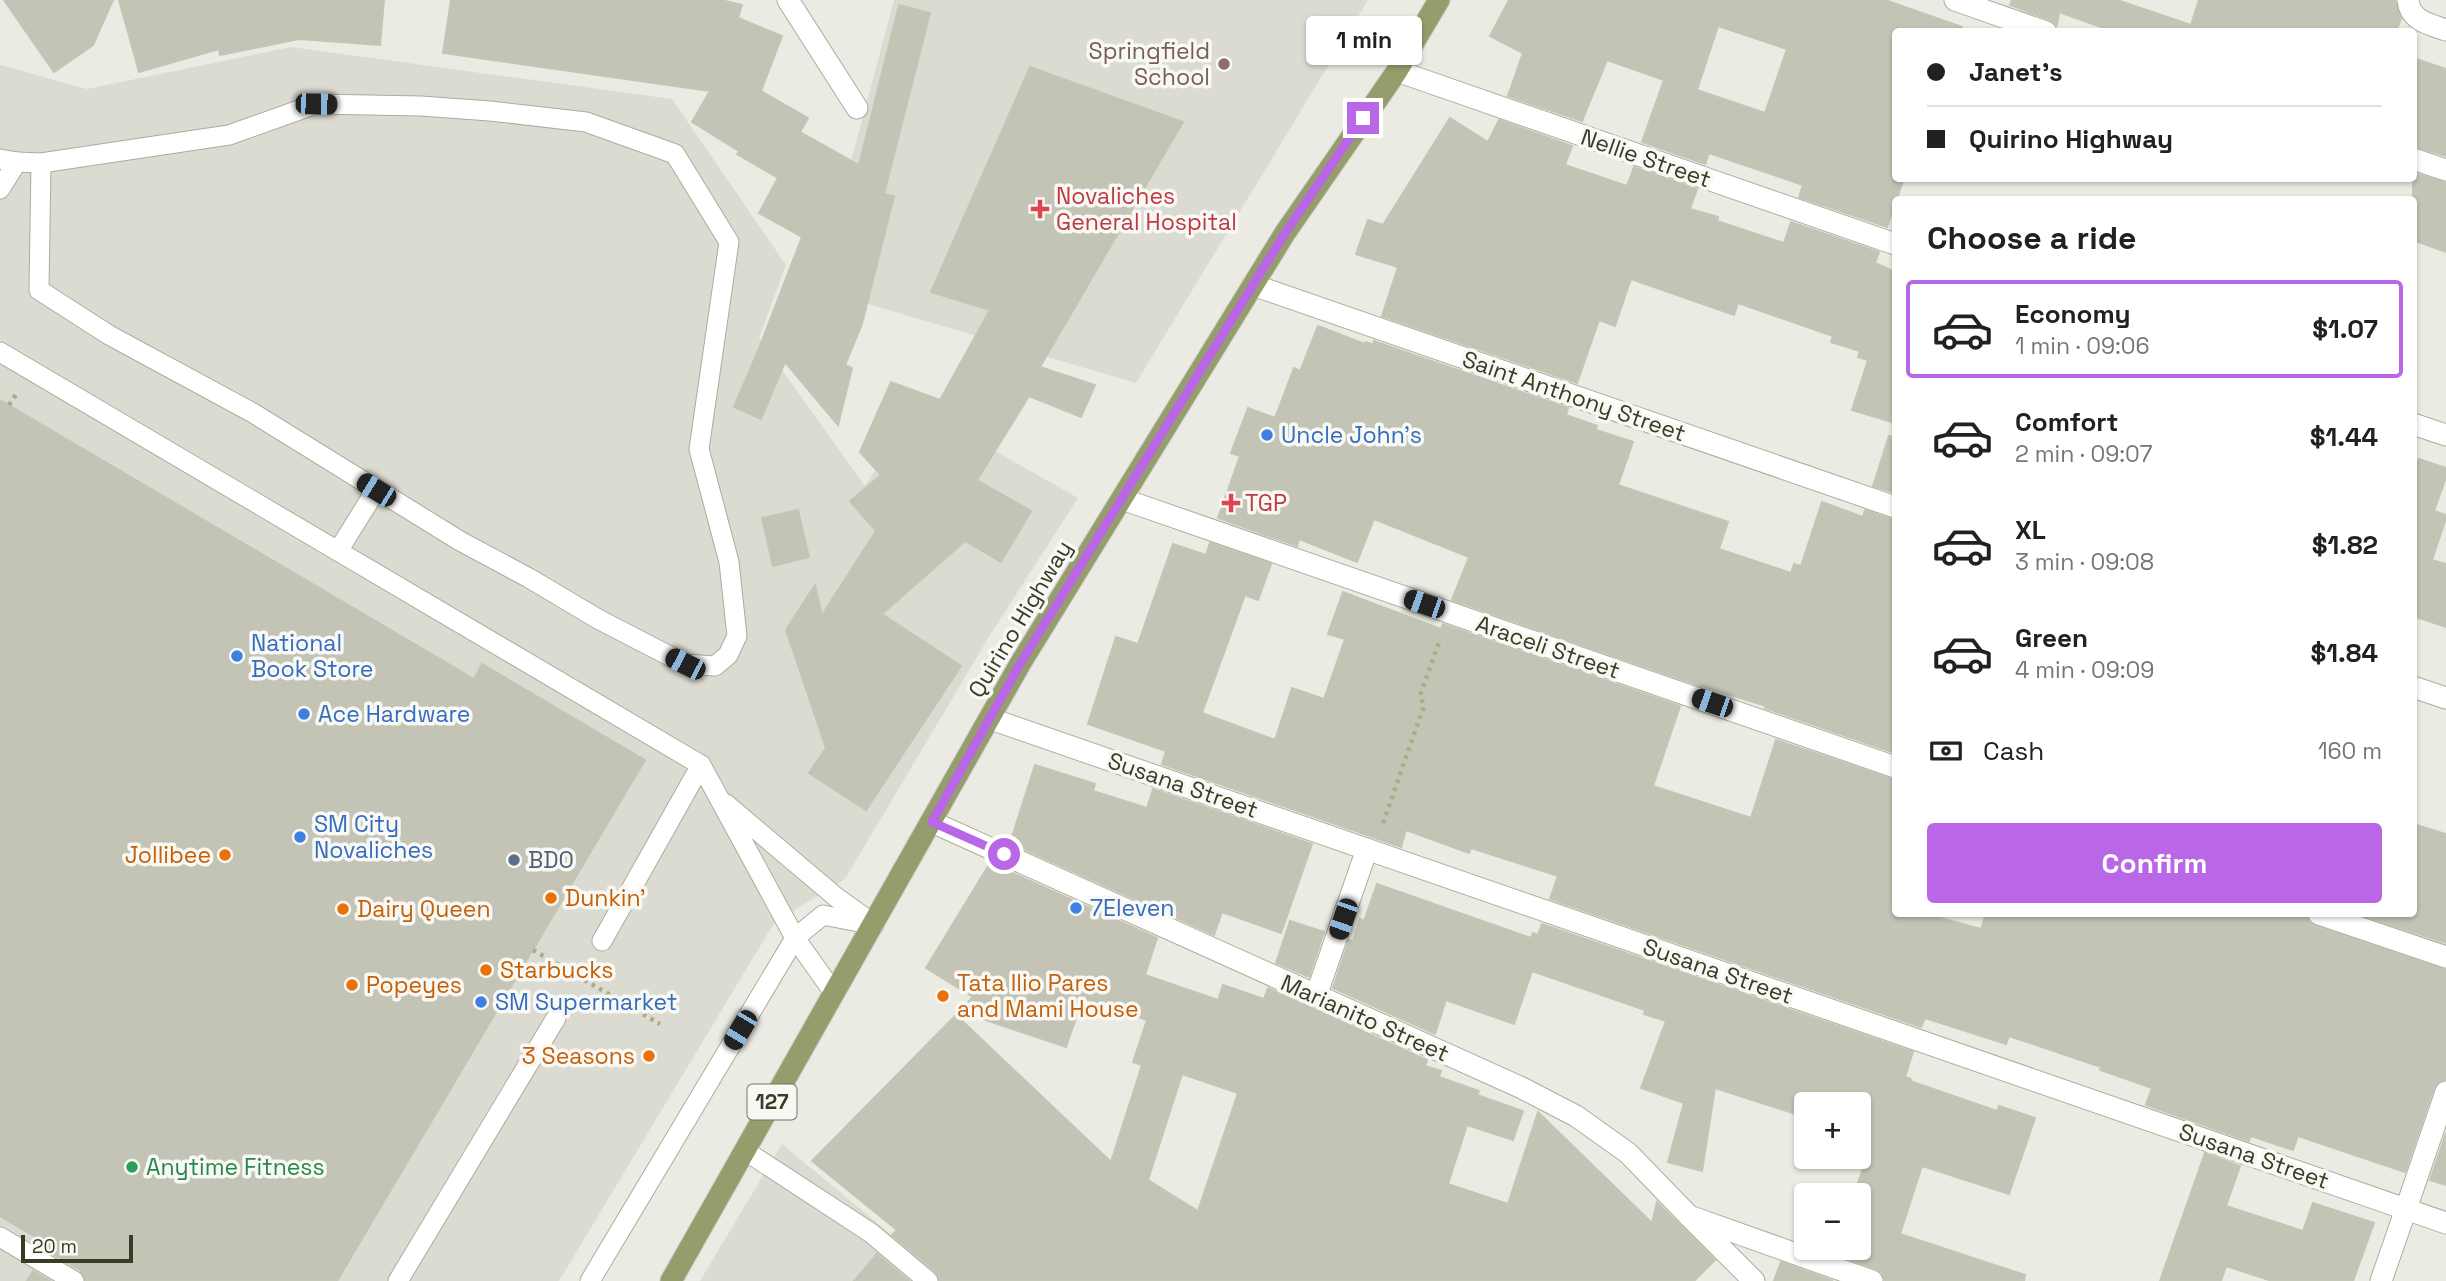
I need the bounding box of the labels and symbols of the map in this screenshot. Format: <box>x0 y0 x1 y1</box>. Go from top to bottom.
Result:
callout: 1 min <box>1305 17 1421 66</box>
place label: Springfield School <box>1089 36 1210 92</box>
marker: Springfield School <box>1216 56 1232 72</box>
car <box>295 93 338 115</box>
route end <box>1347 102 1379 134</box>
street label: Nellie Street <box>1577 122 1715 194</box>
place label: Novaliches General Hospital <box>1056 181 1237 237</box>
marker: Novaliches General Hospital <box>1030 199 1050 219</box>
street label: Saint Anthony Street <box>1458 344 1690 448</box>
place label: Uncle John's <box>1281 420 1422 450</box>
marker: Uncle John's <box>1259 427 1275 443</box>
car <box>353 470 400 510</box>
place label: TGP <box>1245 488 1287 518</box>
marker: TGP <box>1223 495 1239 511</box>
street label: Quirino Highway <box>961 535 1079 703</box>
car <box>1401 587 1448 621</box>
street label: Araceli Street <box>1472 608 1624 686</box>
place label: National Book Store <box>251 628 373 684</box>
car <box>662 645 709 683</box>
marker: National Book Store <box>229 648 245 664</box>
car <box>1689 686 1736 720</box>
place label: Ace Hardware <box>318 699 470 729</box>
marker: Ace Hardware <box>296 706 312 722</box>
street label: Susana Street <box>1104 745 1262 825</box>
place label: SM City Novaliches <box>314 809 433 865</box>
marker: SM City Novaliches <box>292 829 308 845</box>
route start <box>988 838 1020 870</box>
place label: Jollibee <box>125 840 211 870</box>
place label: BDO <box>528 845 574 875</box>
marker: Jollibee <box>217 847 233 863</box>
marker: BDO <box>506 852 522 868</box>
place label: Dunkin' <box>565 883 646 913</box>
marker: Dunkin' <box>543 890 559 906</box>
place label: 7Eleven <box>1090 893 1174 923</box>
place label: Dairy Queen <box>357 894 491 924</box>
car <box>1327 896 1360 942</box>
marker: 7Eleven <box>1068 900 1084 916</box>
marker: Dairy Queen <box>335 901 351 917</box>
street label: Susana Street <box>1639 931 1797 1011</box>
place label: Starbucks <box>500 955 613 985</box>
marker: Starbucks <box>478 962 494 978</box>
street label: Marianito Street <box>1276 967 1454 1069</box>
place label: Tata Ilio Pares and Mami House <box>957 968 1139 1024</box>
place label: Popeyes <box>366 970 462 1000</box>
marker: Popeyes <box>344 977 360 993</box>
place label: SM Supermarket <box>495 987 677 1017</box>
marker: Tata Ilio Pares and Mami House <box>935 988 951 1004</box>
marker: SM Supermarket <box>473 994 489 1010</box>
car <box>721 1007 760 1053</box>
place label: 3 Seasons <box>522 1041 635 1071</box>
marker: 3 Seasons <box>641 1048 657 1064</box>
road number: 127 <box>748 1084 796 1120</box>
street label: Susana Street <box>2175 1116 2333 1196</box>
place label: Anytime Fitness <box>146 1152 325 1182</box>
marker: Anytime Fitness <box>124 1159 140 1175</box>
scale bar <box>21 1232 133 1264</box>

